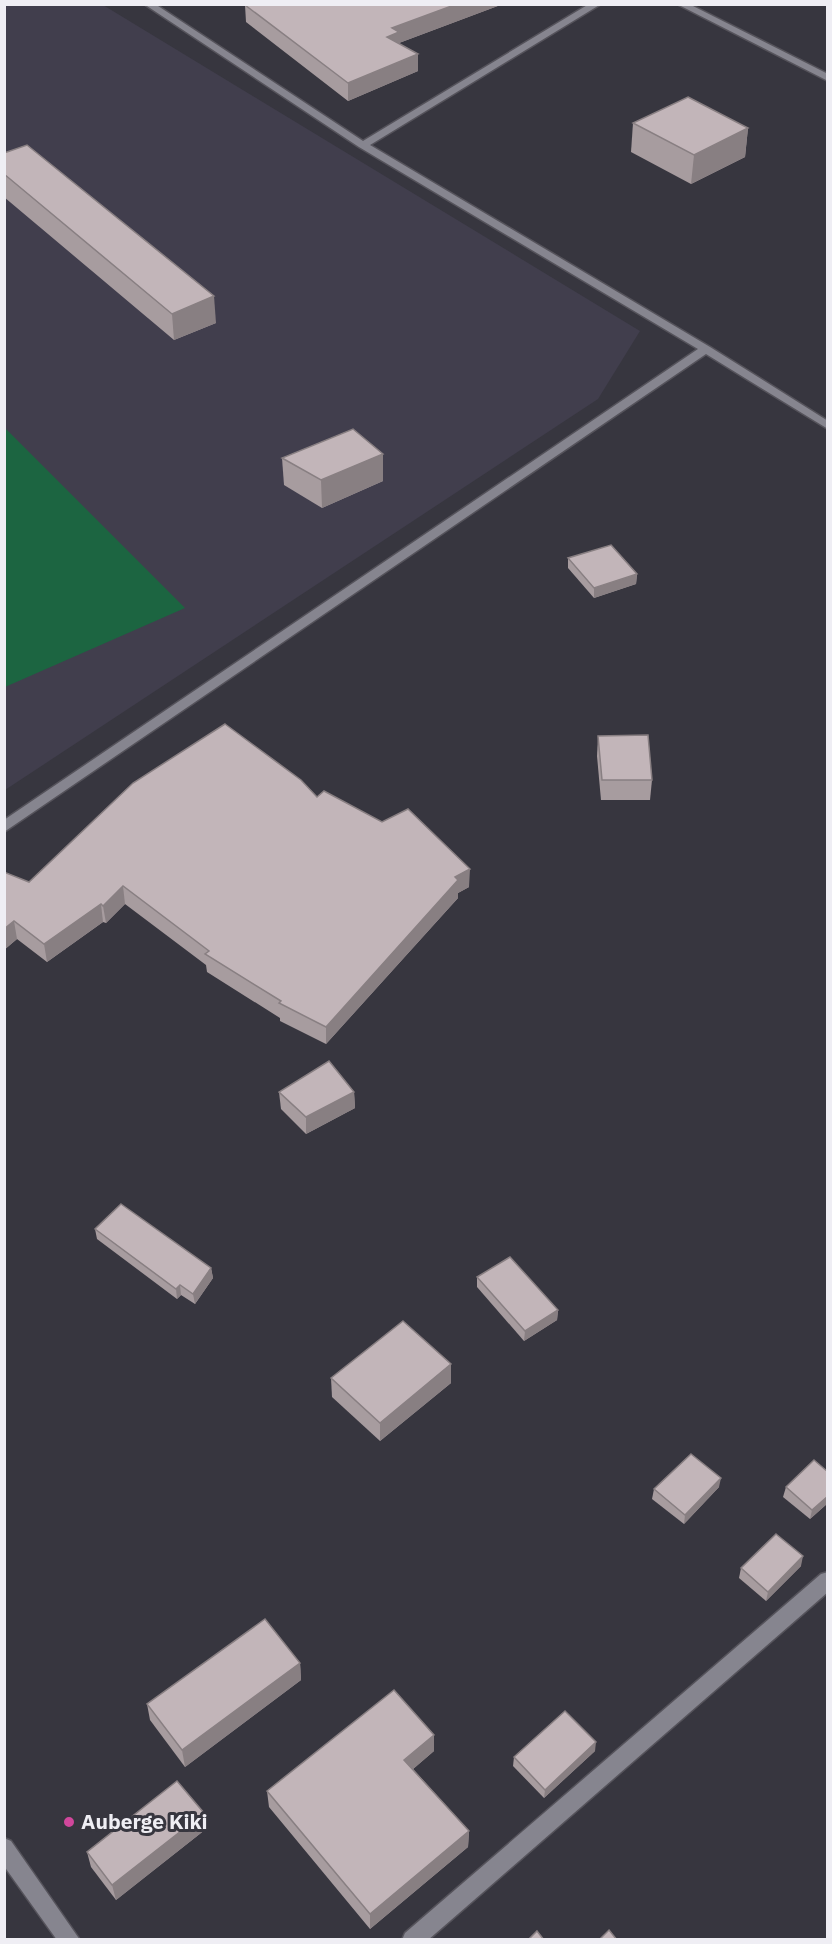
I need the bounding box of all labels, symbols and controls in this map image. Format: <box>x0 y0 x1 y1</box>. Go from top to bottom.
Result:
place label: Auberge Kiki <box>81 1807 208 1835</box>
marker: Auberge Kiki <box>62 1815 76 1829</box>

